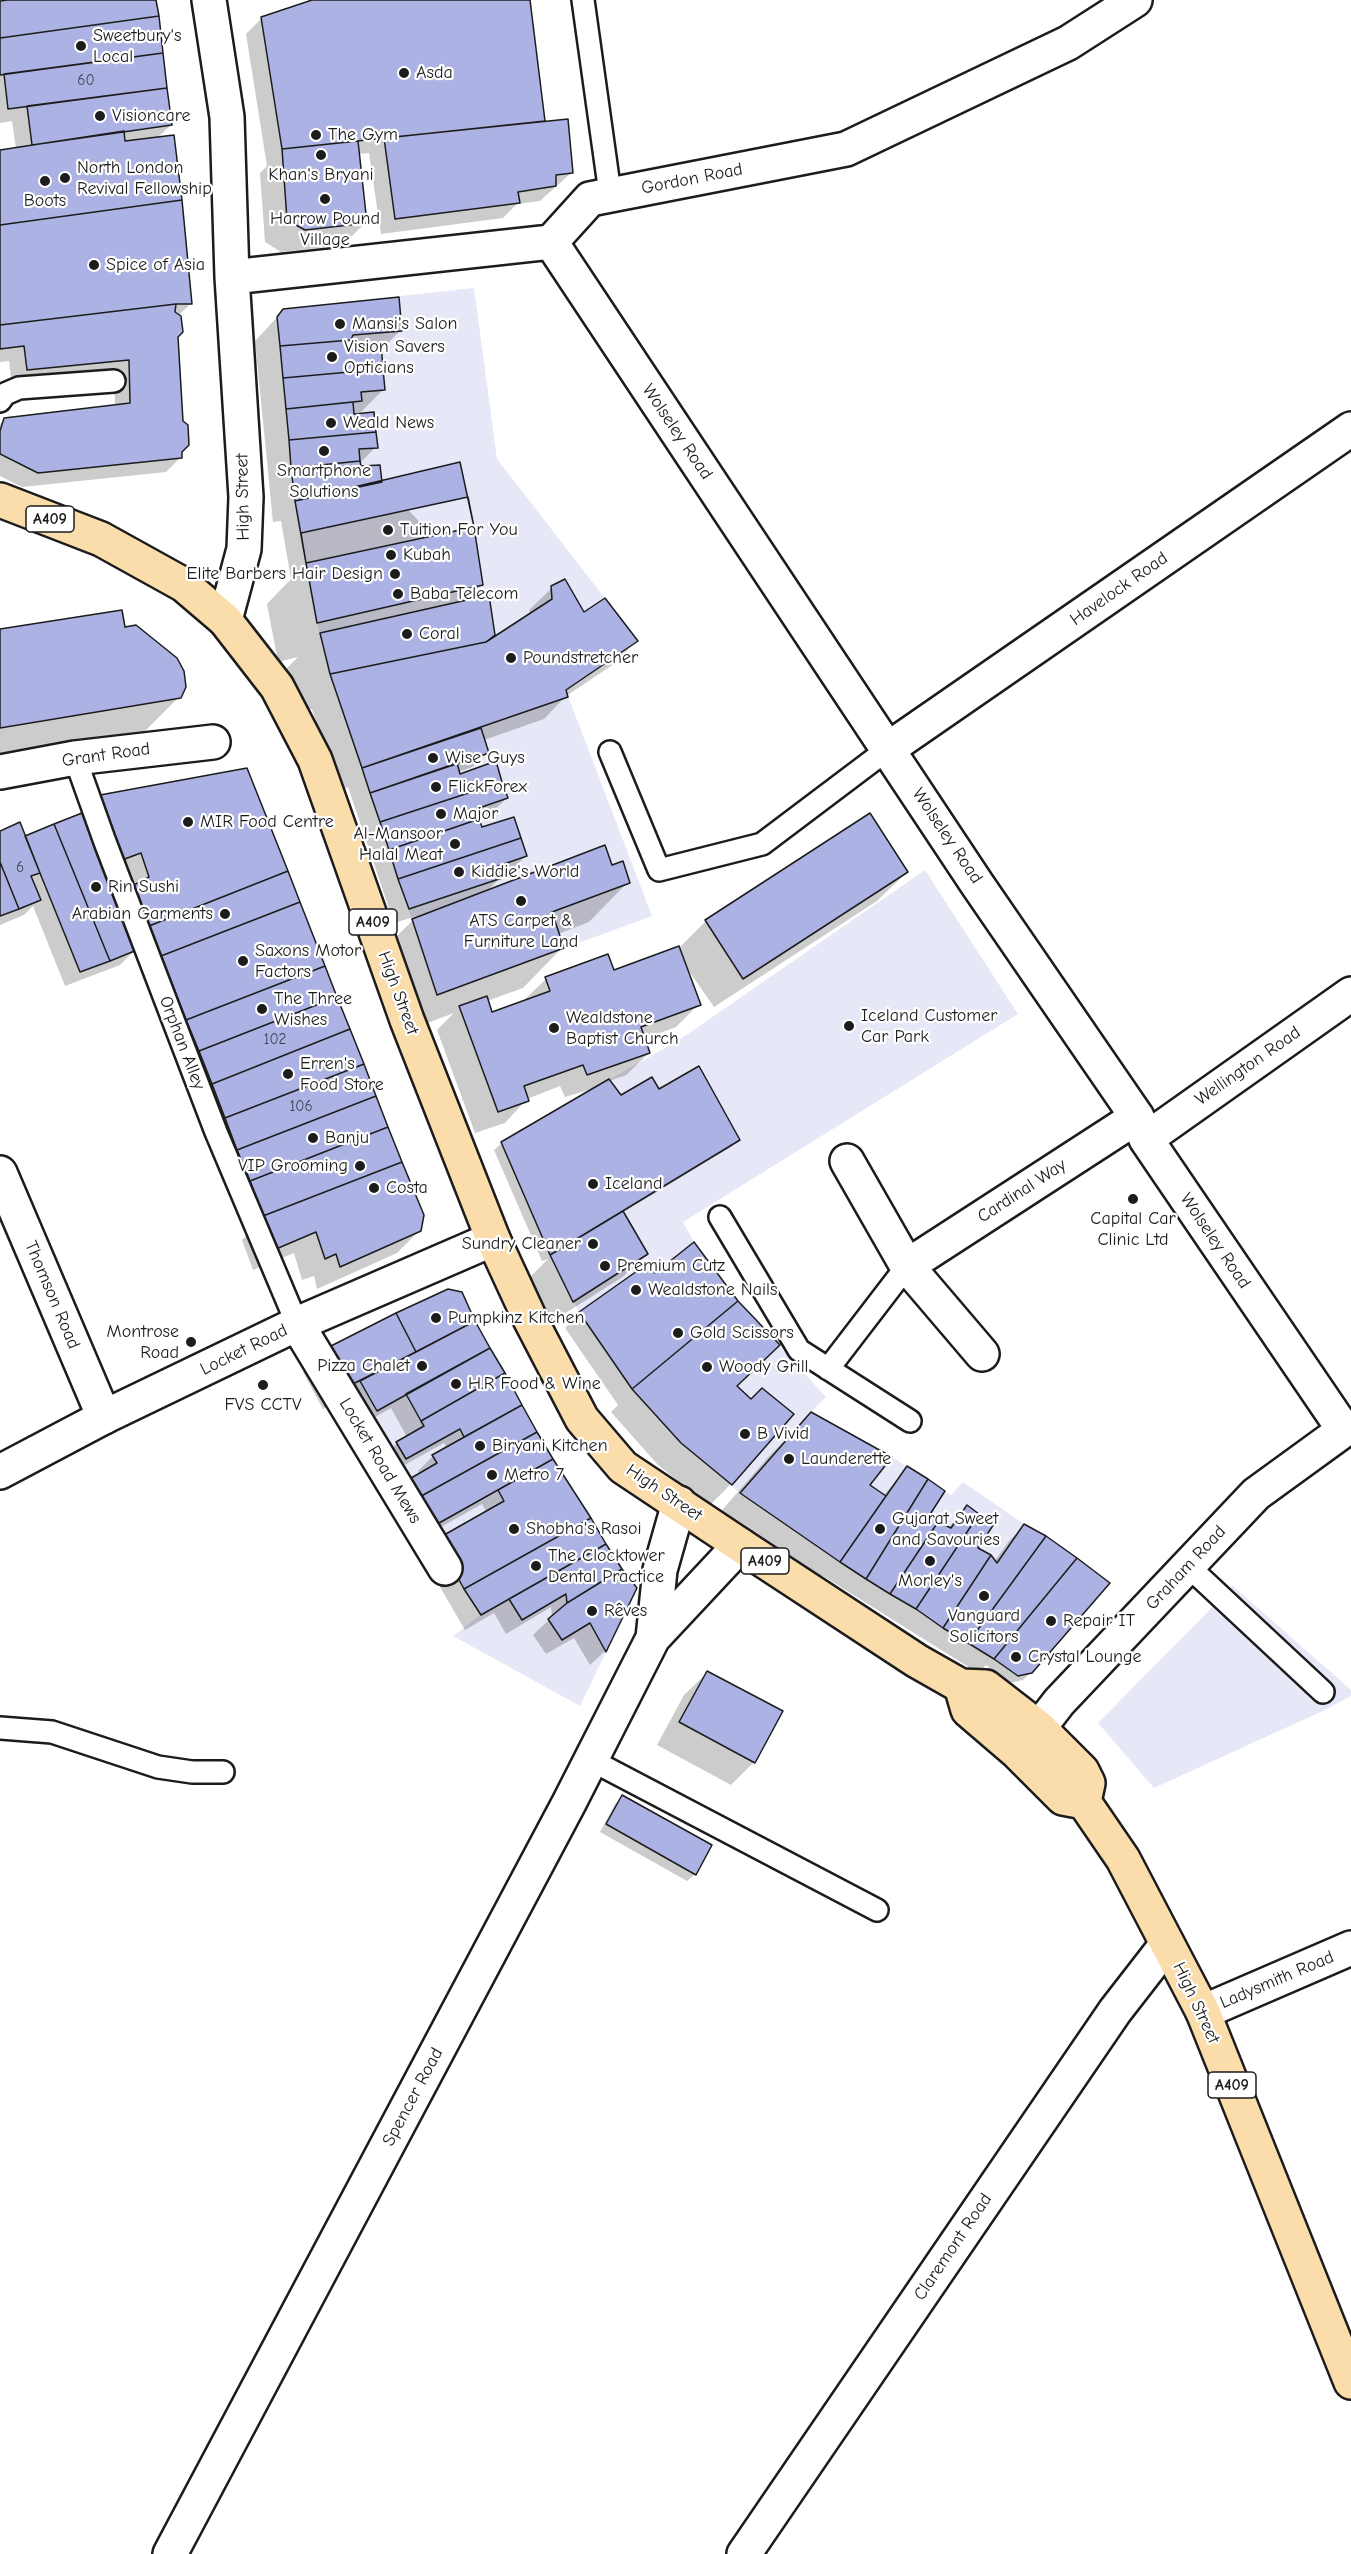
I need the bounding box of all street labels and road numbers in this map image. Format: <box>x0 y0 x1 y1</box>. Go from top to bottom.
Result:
street label: Gordon Road <box>639 159 745 199</box>
street label: Wolseley Road <box>637 380 717 484</box>
street label: High Street <box>231 453 255 541</box>
road number: A409 <box>26 506 74 532</box>
street label: Havelock Road <box>1066 547 1172 631</box>
street label: Grant Road <box>60 738 152 772</box>
street label: Wolseley Road <box>907 784 987 888</box>
road number: A409 <box>349 909 397 935</box>
street label: High Street <box>373 948 423 1038</box>
street label: Orphan Alley <box>154 993 210 1093</box>
street label: Wellington Road <box>1191 1022 1305 1110</box>
street label: Cardinal Way <box>974 1154 1070 1228</box>
street label: Wolseley Road <box>1175 1189 1255 1293</box>
street label: Thomson Road <box>20 1238 84 1352</box>
street label: Locket Road <box>197 1320 291 1380</box>
street label: Locket Road Mews <box>334 1394 426 1528</box>
street label: High Street <box>622 1460 706 1526</box>
street label: Graham Road <box>1141 1521 1231 1615</box>
road number: A409 <box>741 1548 789 1574</box>
street label: Ladysmith Road <box>1217 1946 1337 2014</box>
street label: High Street <box>1168 1959 1224 2047</box>
street label: Spencer Road <box>378 2044 448 2150</box>
road number: A409 <box>1208 2072 1256 2098</box>
street label: Claremont Road <box>909 2189 997 2305</box>

